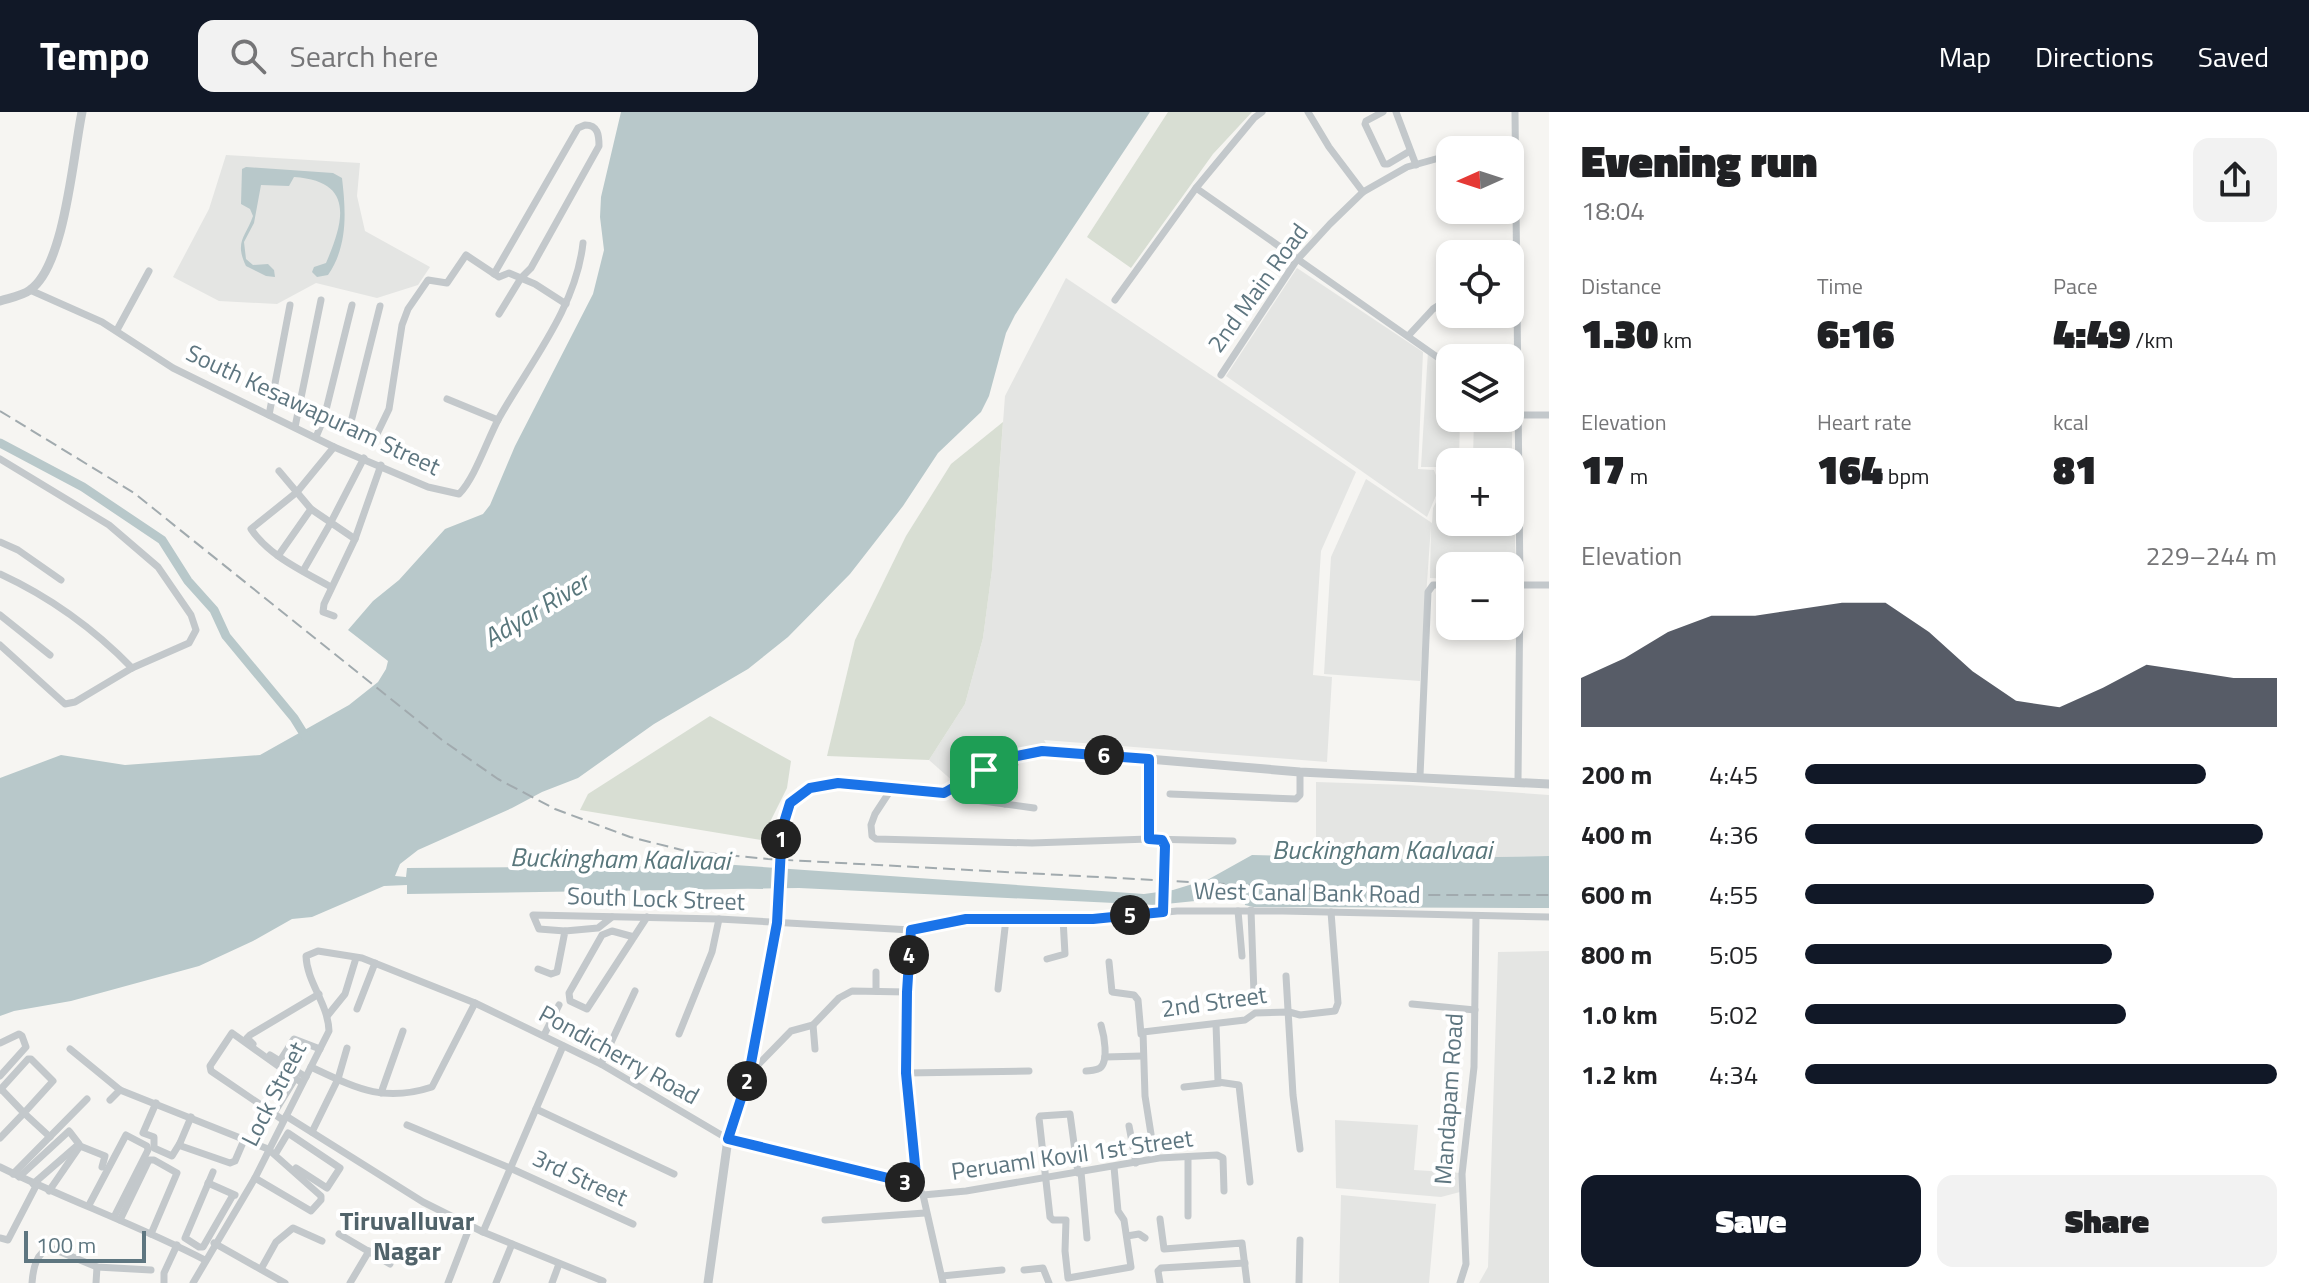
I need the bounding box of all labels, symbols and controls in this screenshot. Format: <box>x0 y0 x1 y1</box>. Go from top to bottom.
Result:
search box <box>198 20 758 92</box>
text: Tempo <box>40 27 150 85</box>
text: Search here <box>290 33 438 79</box>
icon: search <box>226 34 270 78</box>
text: Map <box>1939 35 1991 78</box>
text: Directions <box>2035 35 2154 78</box>
text: Saved <box>2198 35 2269 78</box>
text: Evening run <box>1581 127 1818 194</box>
north arrow <box>1436 136 1524 224</box>
map controls <box>1436 136 1524 640</box>
button: share <box>2193 138 2277 222</box>
text: 18:04 <box>1581 191 1645 230</box>
street label: 2nd Main Road <box>1198 215 1316 359</box>
button: locate <box>1436 240 1524 328</box>
text: Distance <box>1581 269 1661 303</box>
text: Time <box>1817 269 1863 303</box>
text: Pace <box>2053 269 2098 303</box>
text: 1.30 <box>1581 303 1658 364</box>
text: 6:16 <box>1817 303 1895 364</box>
text: 4:49 <box>2053 303 2131 364</box>
text: km <box>1658 323 1692 357</box>
text: /km <box>2131 323 2173 357</box>
street label: South Kesawapuram Street <box>180 334 447 484</box>
button: layers <box>1436 344 1524 432</box>
text: Elevation <box>1581 405 1667 439</box>
text: Heart rate <box>1817 405 1912 439</box>
text: kcal <box>2053 405 2089 439</box>
text: 17 <box>1581 439 1625 500</box>
text: 164 <box>1817 439 1883 500</box>
text: 81 <box>2053 439 2097 500</box>
button: + <box>1436 448 1524 536</box>
text: m <box>1625 459 1648 493</box>
text: bpm <box>1883 459 1929 493</box>
text: Elevation <box>1581 536 1682 575</box>
text: 229–244 m <box>2146 536 2277 575</box>
button: − <box>1436 552 1524 640</box>
water label: Adyar River <box>475 561 598 657</box>
pin: 6 <box>1084 735 1124 775</box>
pin <box>950 736 1018 804</box>
text: 6 <box>1098 738 1110 772</box>
icon: arrive <box>962 748 1006 792</box>
text: 200 m <box>1581 755 1652 794</box>
text: 4:45 <box>1709 755 1758 794</box>
text: 400 m <box>1581 815 1652 854</box>
text: 4:36 <box>1709 815 1758 854</box>
pin: 1 <box>761 819 801 859</box>
text: 1 <box>775 822 787 856</box>
water label: Buckingham Kaalvaai <box>1272 830 1495 869</box>
water label: Buckingham Kaalvaai <box>510 837 733 880</box>
street label: West Canal Bank Road <box>1193 872 1421 912</box>
text: 600 m <box>1581 875 1652 914</box>
text: 4:55 <box>1709 875 1758 914</box>
street label: South Lock Street <box>566 877 746 919</box>
pin: 5 <box>1110 895 1150 935</box>
text: 5 <box>1124 898 1136 932</box>
pin: 4 <box>889 935 929 975</box>
text: 800 m <box>1581 935 1652 974</box>
text: 5:05 <box>1709 935 1758 974</box>
text: 4 <box>903 938 915 972</box>
street label: 2nd Street <box>1159 976 1270 1026</box>
street label: Pondicherry Road <box>533 995 706 1113</box>
text: 1.0 km <box>1581 995 1658 1034</box>
text: 5:02 <box>1709 995 1758 1034</box>
street label: Mandapam Road <box>1424 1012 1472 1186</box>
street label: Lock Street <box>231 1034 315 1152</box>
text: 1.2 km <box>1581 1055 1658 1094</box>
text: 4:34 <box>1709 1055 1758 1094</box>
pin: 2 <box>727 1061 767 1101</box>
text: 2 <box>741 1064 753 1098</box>
street label: Peruaml Kovil 1st Street <box>949 1119 1196 1189</box>
street label: 3rd Street <box>527 1139 634 1215</box>
pin: 3 <box>885 1162 925 1202</box>
text: 3 <box>899 1165 911 1199</box>
button: Save <box>1581 1175 1921 1267</box>
button: Share <box>1937 1175 2277 1267</box>
district label: Tiruvalluvar Nagar <box>340 1201 475 1270</box>
scale bar <box>24 1227 146 1263</box>
text: 100 m <box>36 1228 96 1262</box>

